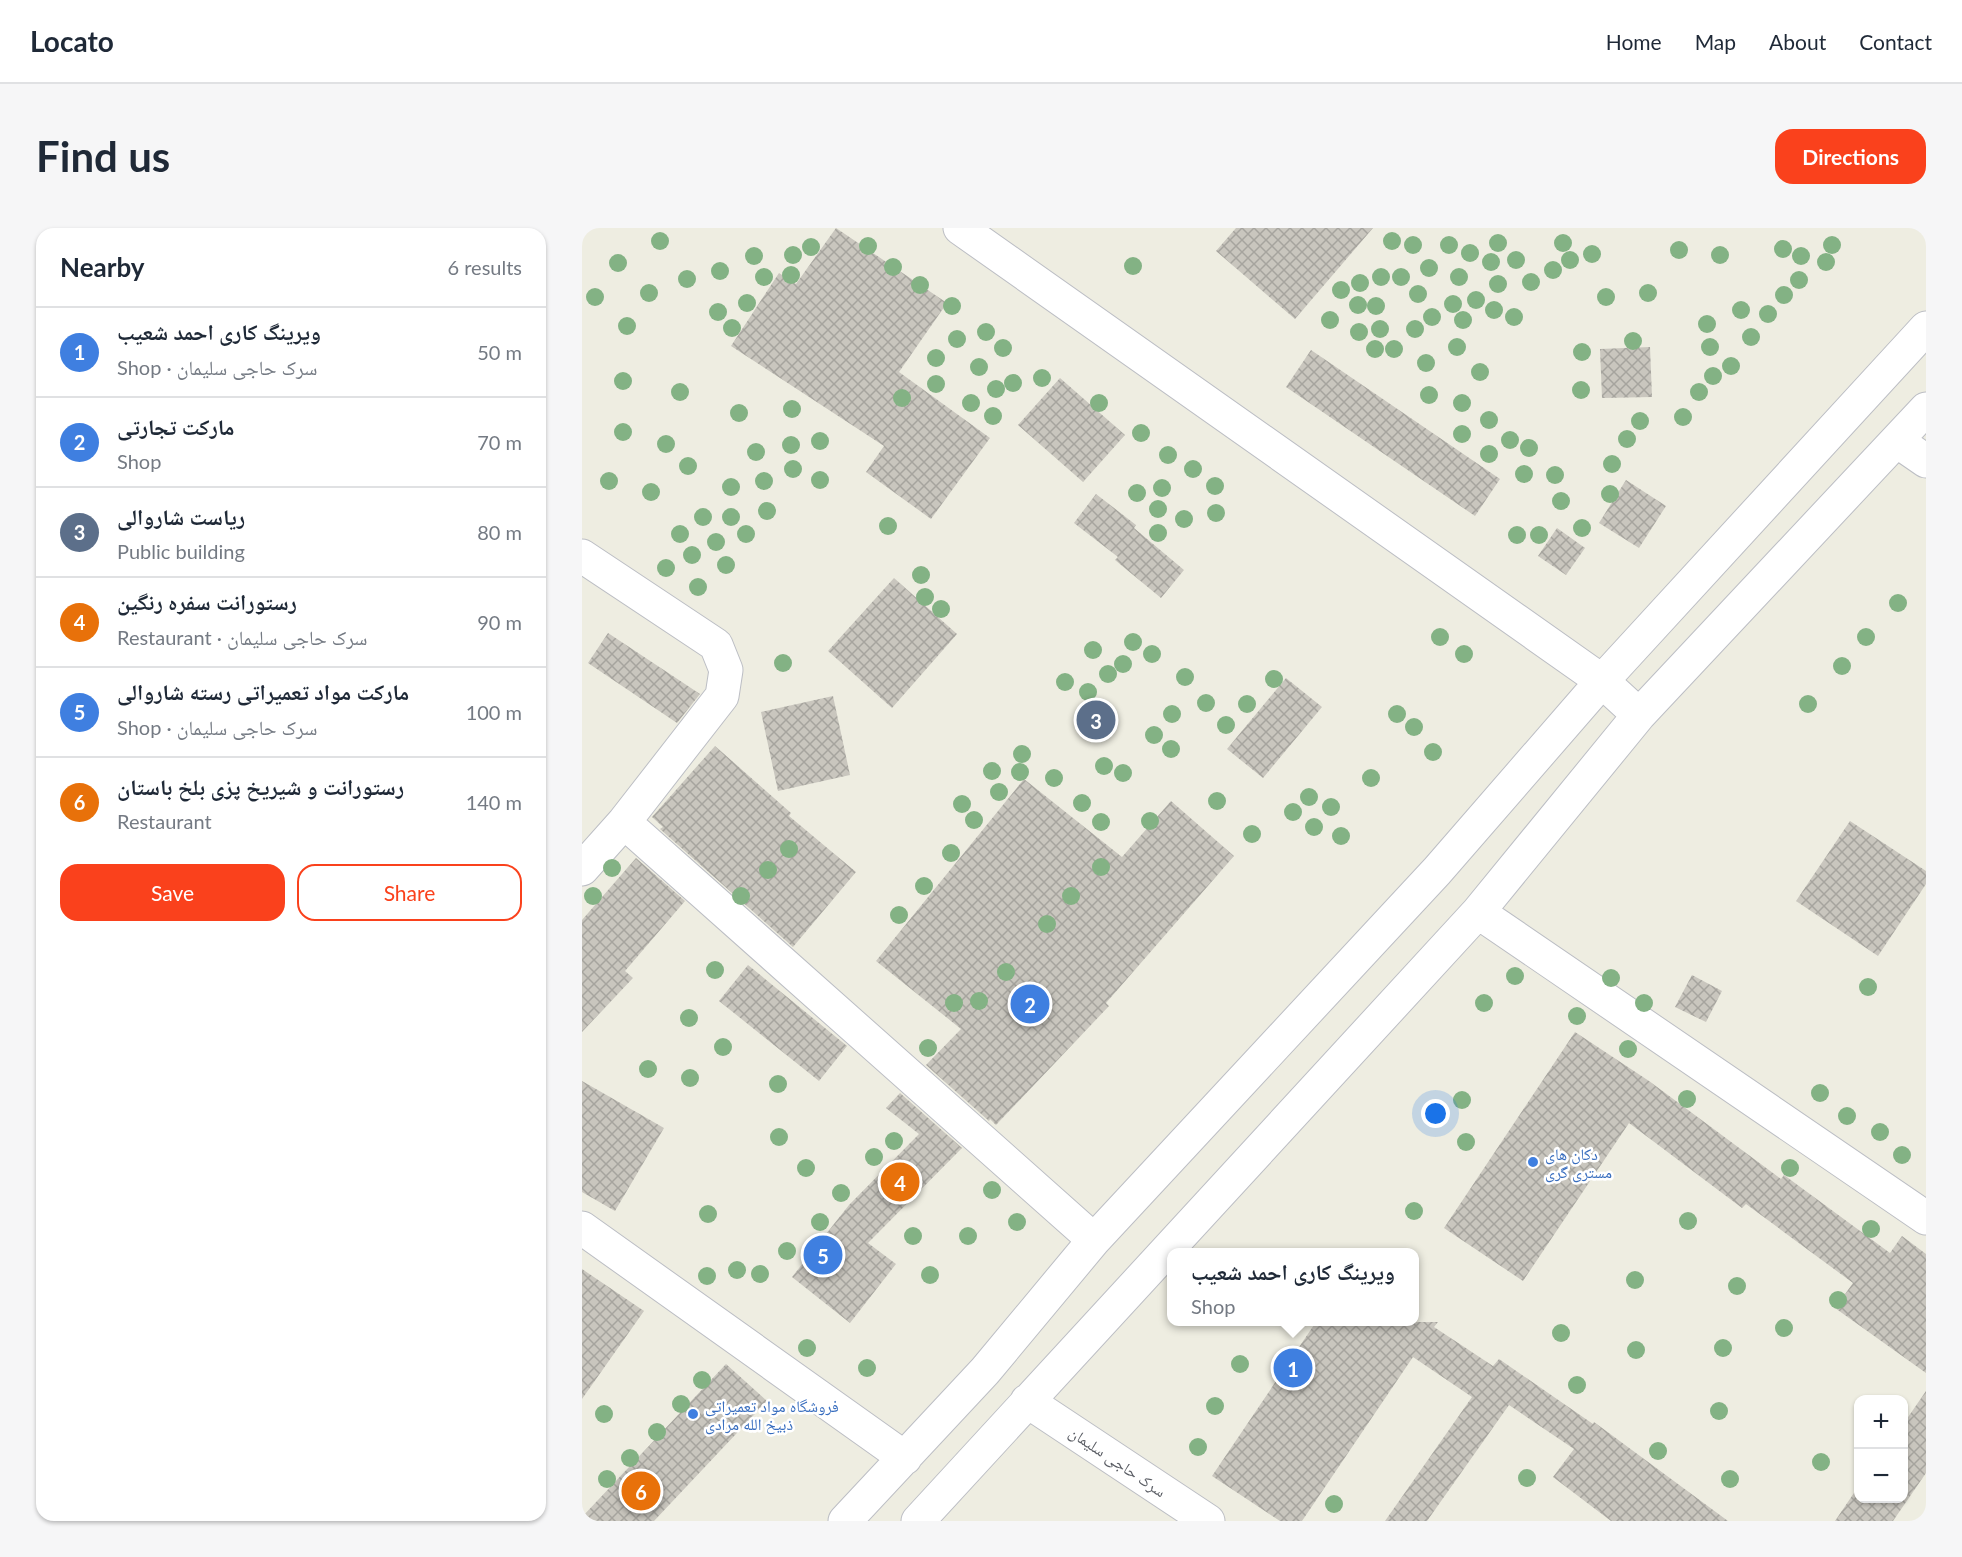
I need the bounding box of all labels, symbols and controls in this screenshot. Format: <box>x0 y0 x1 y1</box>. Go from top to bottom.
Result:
text: Locato <box>30 24 114 58</box>
text: Home <box>1606 29 1662 54</box>
text: Map <box>1695 29 1736 54</box>
text: About <box>1769 29 1826 54</box>
text: Contact <box>1859 29 1932 54</box>
button: Directions <box>1775 129 1926 184</box>
text: Find us <box>36 131 170 181</box>
text: Nearby <box>60 251 145 283</box>
text: 6 results <box>447 255 522 279</box>
text: ویرینگ کاری احمد شعیب <box>117 318 321 345</box>
text: 1 <box>74 340 85 364</box>
text: 50 m <box>477 340 522 364</box>
text: Shop · سرک حاجی سلیمان <box>117 355 317 379</box>
text: مارکت تجارتی <box>117 413 234 440</box>
text: 2 <box>74 430 85 454</box>
text: 70 m <box>477 430 522 454</box>
text: Shop <box>117 449 161 473</box>
text: ریاست شاروالی <box>117 503 245 530</box>
text: 3 <box>74 520 85 544</box>
text: 80 m <box>477 520 522 544</box>
text: Public building <box>117 539 245 563</box>
text: رستورانت سفره رنگین <box>117 588 297 615</box>
text: 4 <box>74 610 85 634</box>
text: 90 m <box>477 610 522 634</box>
text: Restaurant · سرک حاجی سلیمان <box>117 625 368 649</box>
text: مارکت مواد تعمیراتی رسته شاروالی <box>117 678 409 705</box>
pin: 3 <box>1076 698 1116 742</box>
text: 5 <box>74 700 85 724</box>
text: 100 m <box>466 700 522 724</box>
text: Shop · سرک حاجی سلیمان <box>117 715 317 739</box>
text: رستورانت و شیریخ پزی بلخ باستان <box>117 773 404 800</box>
text: 6 <box>74 790 85 814</box>
text: 140 m <box>466 790 522 814</box>
text: Restaurant <box>117 809 212 833</box>
button: Save <box>60 864 285 921</box>
button: Share <box>297 864 522 921</box>
pin: 2 <box>1010 982 1050 1026</box>
your location <box>1421 1099 1450 1128</box>
place label: دکان های مستری گری <box>1545 1144 1612 1183</box>
marker: دکان های مستری گری <box>1526 1155 1540 1169</box>
pin: 4 <box>880 1160 920 1204</box>
pin: 5 <box>804 1232 842 1278</box>
popup <box>1167 1248 1419 1326</box>
text: ویرینگ کاری احمد شعیب <box>1191 1258 1395 1285</box>
text: Shop <box>1191 1294 1235 1318</box>
pin: 1 <box>1274 1346 1312 1390</box>
map controls <box>1854 1395 1908 1503</box>
button: + <box>1854 1395 1908 1449</box>
place label: فروشگاه مواد تعمیراتی ذبیخ الله مرادی <box>705 1396 839 1435</box>
marker: فروشگاه مواد تعمیراتی ذبیخ الله مرادی <box>686 1407 700 1421</box>
street label: سرک حاجی سلیمان <box>1065 1422 1170 1502</box>
button: − <box>1854 1449 1908 1503</box>
pin: 6 <box>622 1468 660 1514</box>

